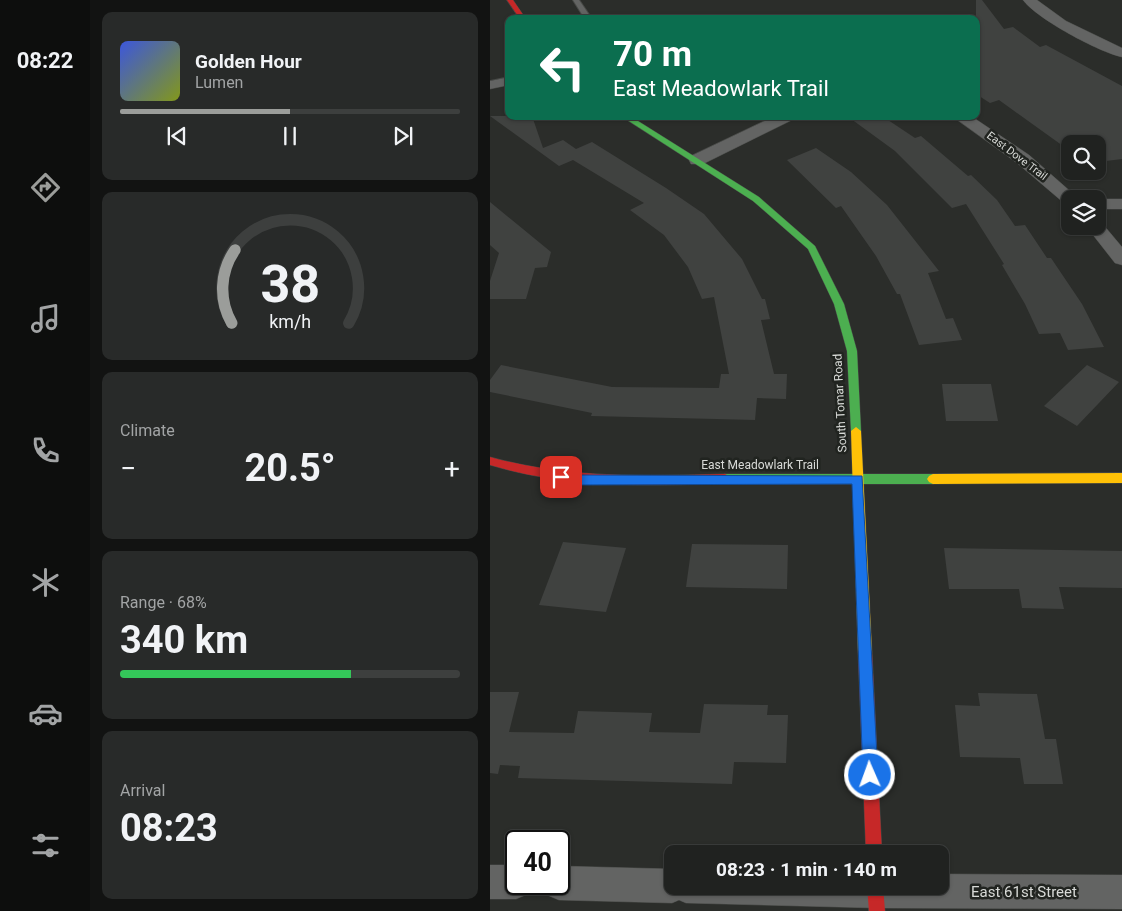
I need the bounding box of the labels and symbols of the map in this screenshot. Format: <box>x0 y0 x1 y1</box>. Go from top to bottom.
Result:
street label: East Dove Trail <box>984 129 1050 183</box>
street label: South Tomar Road <box>830 353 850 453</box>
pin <box>540 456 582 498</box>
street label: East Meadowlark Trail <box>701 458 819 472</box>
position arrow <box>843 748 895 800</box>
speed limit sign: 40 <box>505 830 570 895</box>
street label: East 61st Street <box>971 883 1077 901</box>

